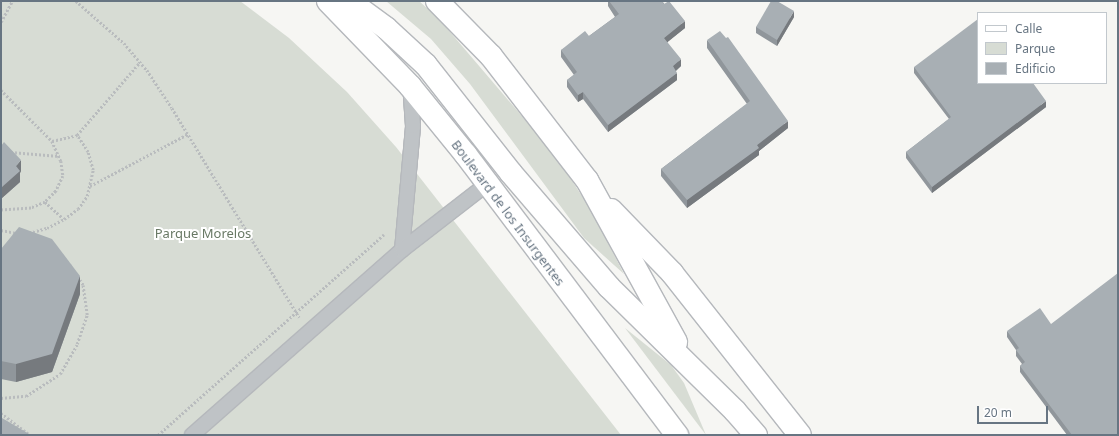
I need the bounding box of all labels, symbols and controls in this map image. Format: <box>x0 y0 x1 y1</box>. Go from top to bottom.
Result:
legend <box>977 12 1107 84</box>
text: Calle <box>1015 20 1042 37</box>
text: Parque <box>1015 40 1055 57</box>
text: Edificio <box>1015 60 1056 77</box>
street label: Boulevard de los Insurgentes <box>448 137 568 289</box>
park label: Parque Morelos <box>155 225 251 241</box>
scale bar <box>979 398 1050 424</box>
text: 20 m <box>984 404 1012 421</box>

